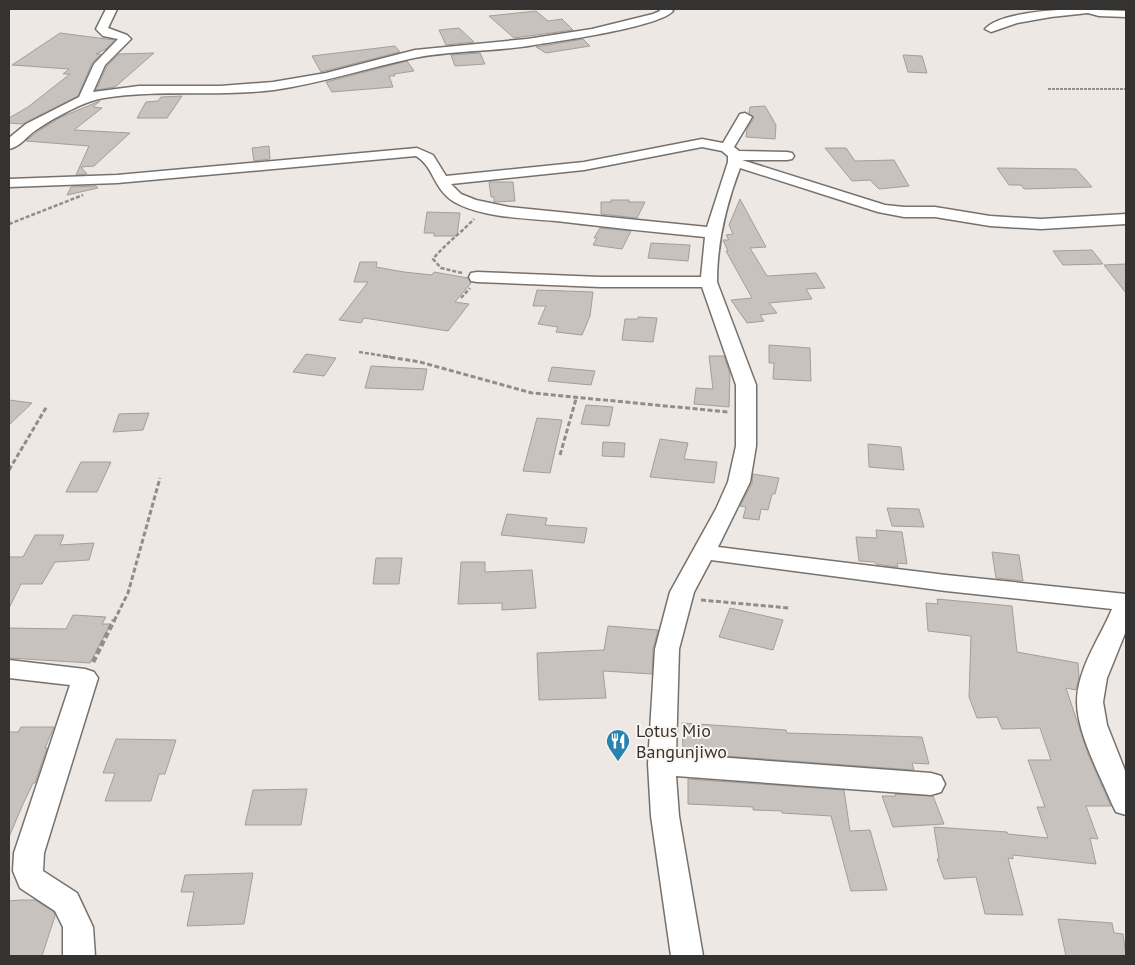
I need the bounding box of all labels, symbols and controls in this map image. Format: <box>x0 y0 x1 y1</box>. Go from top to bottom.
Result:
place label: Lotus Mio Bangunjiwo <box>636 719 727 763</box>
restaurant icon: Lotus Mio Bangunjiwo <box>605 728 631 762</box>

